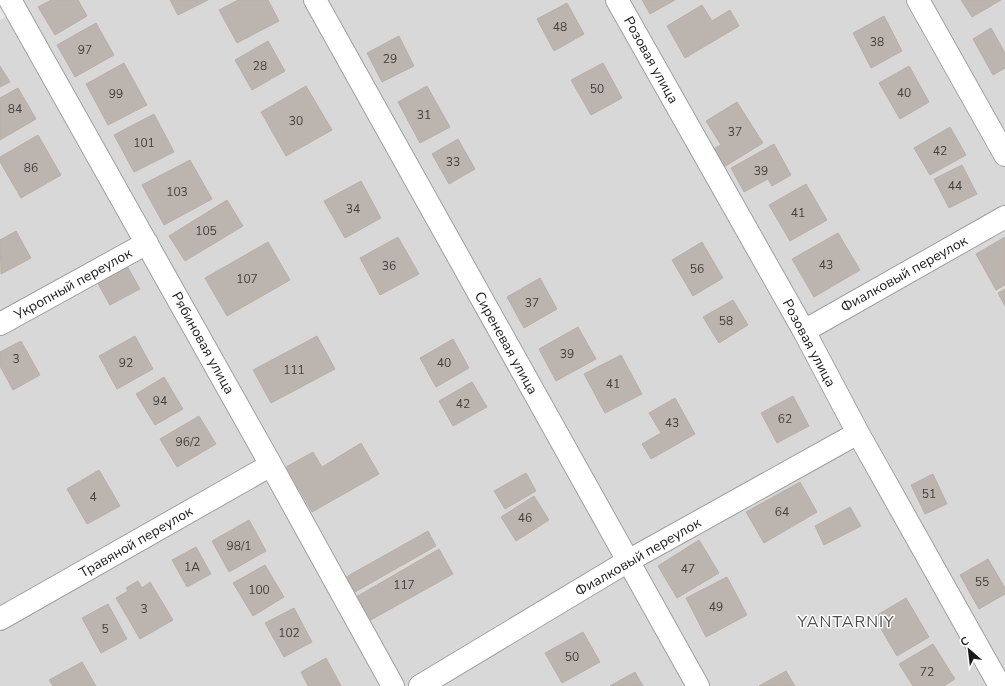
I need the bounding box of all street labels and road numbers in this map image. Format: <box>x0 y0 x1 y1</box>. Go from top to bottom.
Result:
street label: Розовая улица <box>619 13 683 107</box>
street label: Фиалковый переулок <box>837 231 971 317</box>
street label: Укропный переулок <box>10 243 136 325</box>
street label: Сиреневая улица <box>470 288 542 398</box>
street label: Рябиновая улица <box>167 289 239 397</box>
street label: Розовая улица <box>778 296 840 390</box>
street label: Травяной переулок <box>76 501 197 582</box>
street label: Фиалковый переулок <box>572 513 705 601</box>

